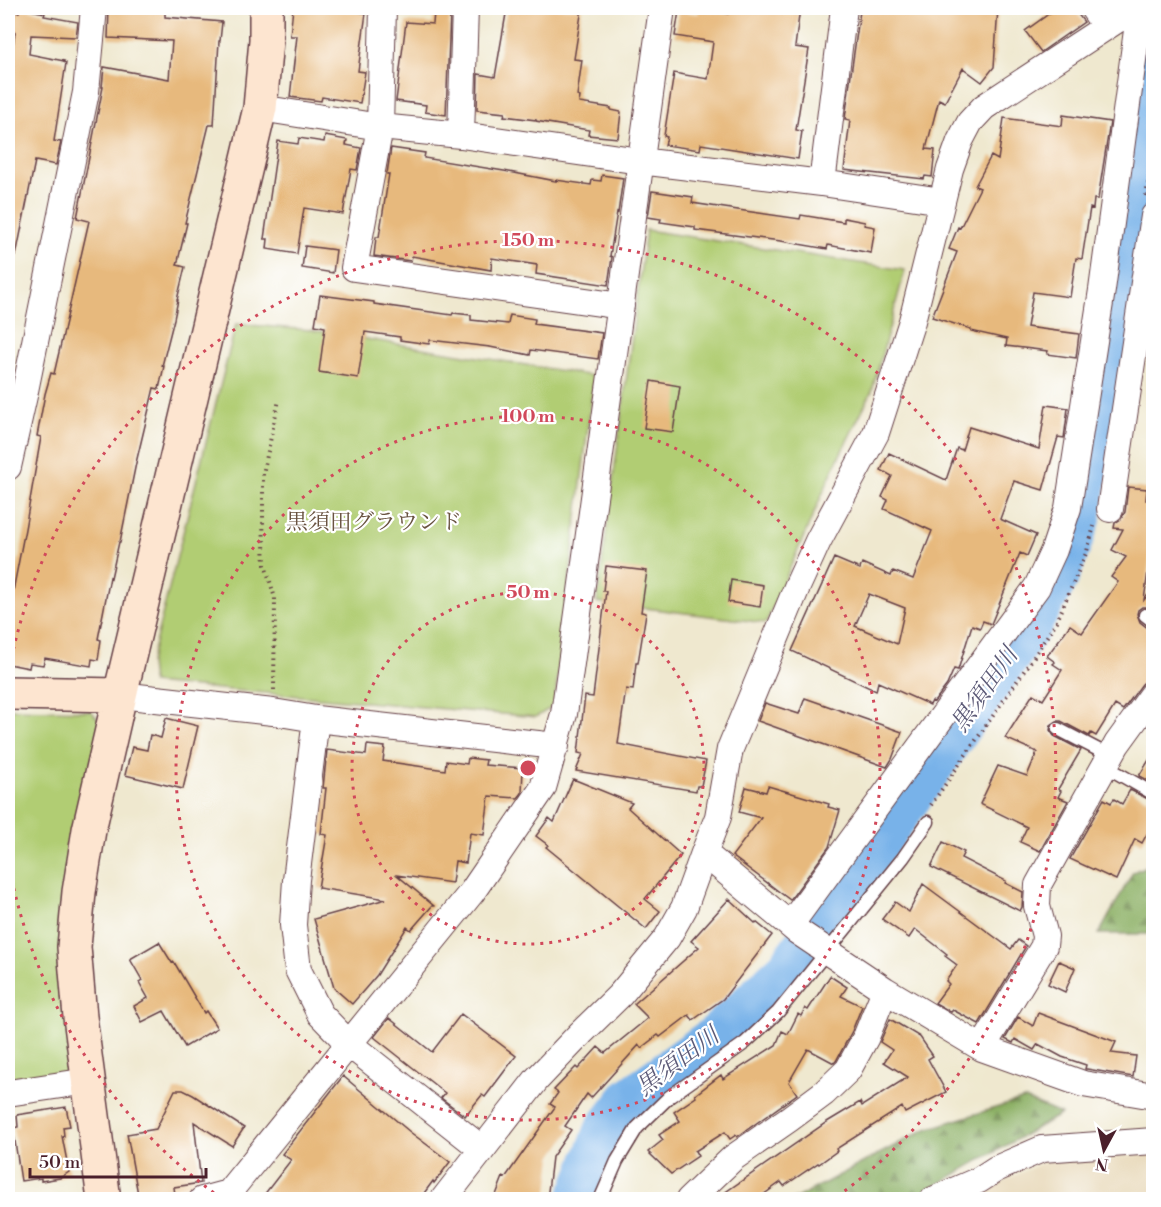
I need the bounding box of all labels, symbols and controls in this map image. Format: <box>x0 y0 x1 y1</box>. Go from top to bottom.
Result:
text: 150 m <box>502 229 555 252</box>
text: 100 m <box>501 405 555 428</box>
park label: 黒須田グラウンド <box>286 509 462 536</box>
text: 50 m <box>506 581 550 604</box>
water label: 黒須田川 <box>945 640 1027 738</box>
centre of rings <box>518 758 538 778</box>
water label: 黒須田川 <box>631 1019 728 1103</box>
north arrow <box>1074 1120 1134 1180</box>
scale bar <box>30 1141 206 1179</box>
text: 50 m <box>39 1151 81 1174</box>
text: N <box>1094 1153 1110 1175</box>

